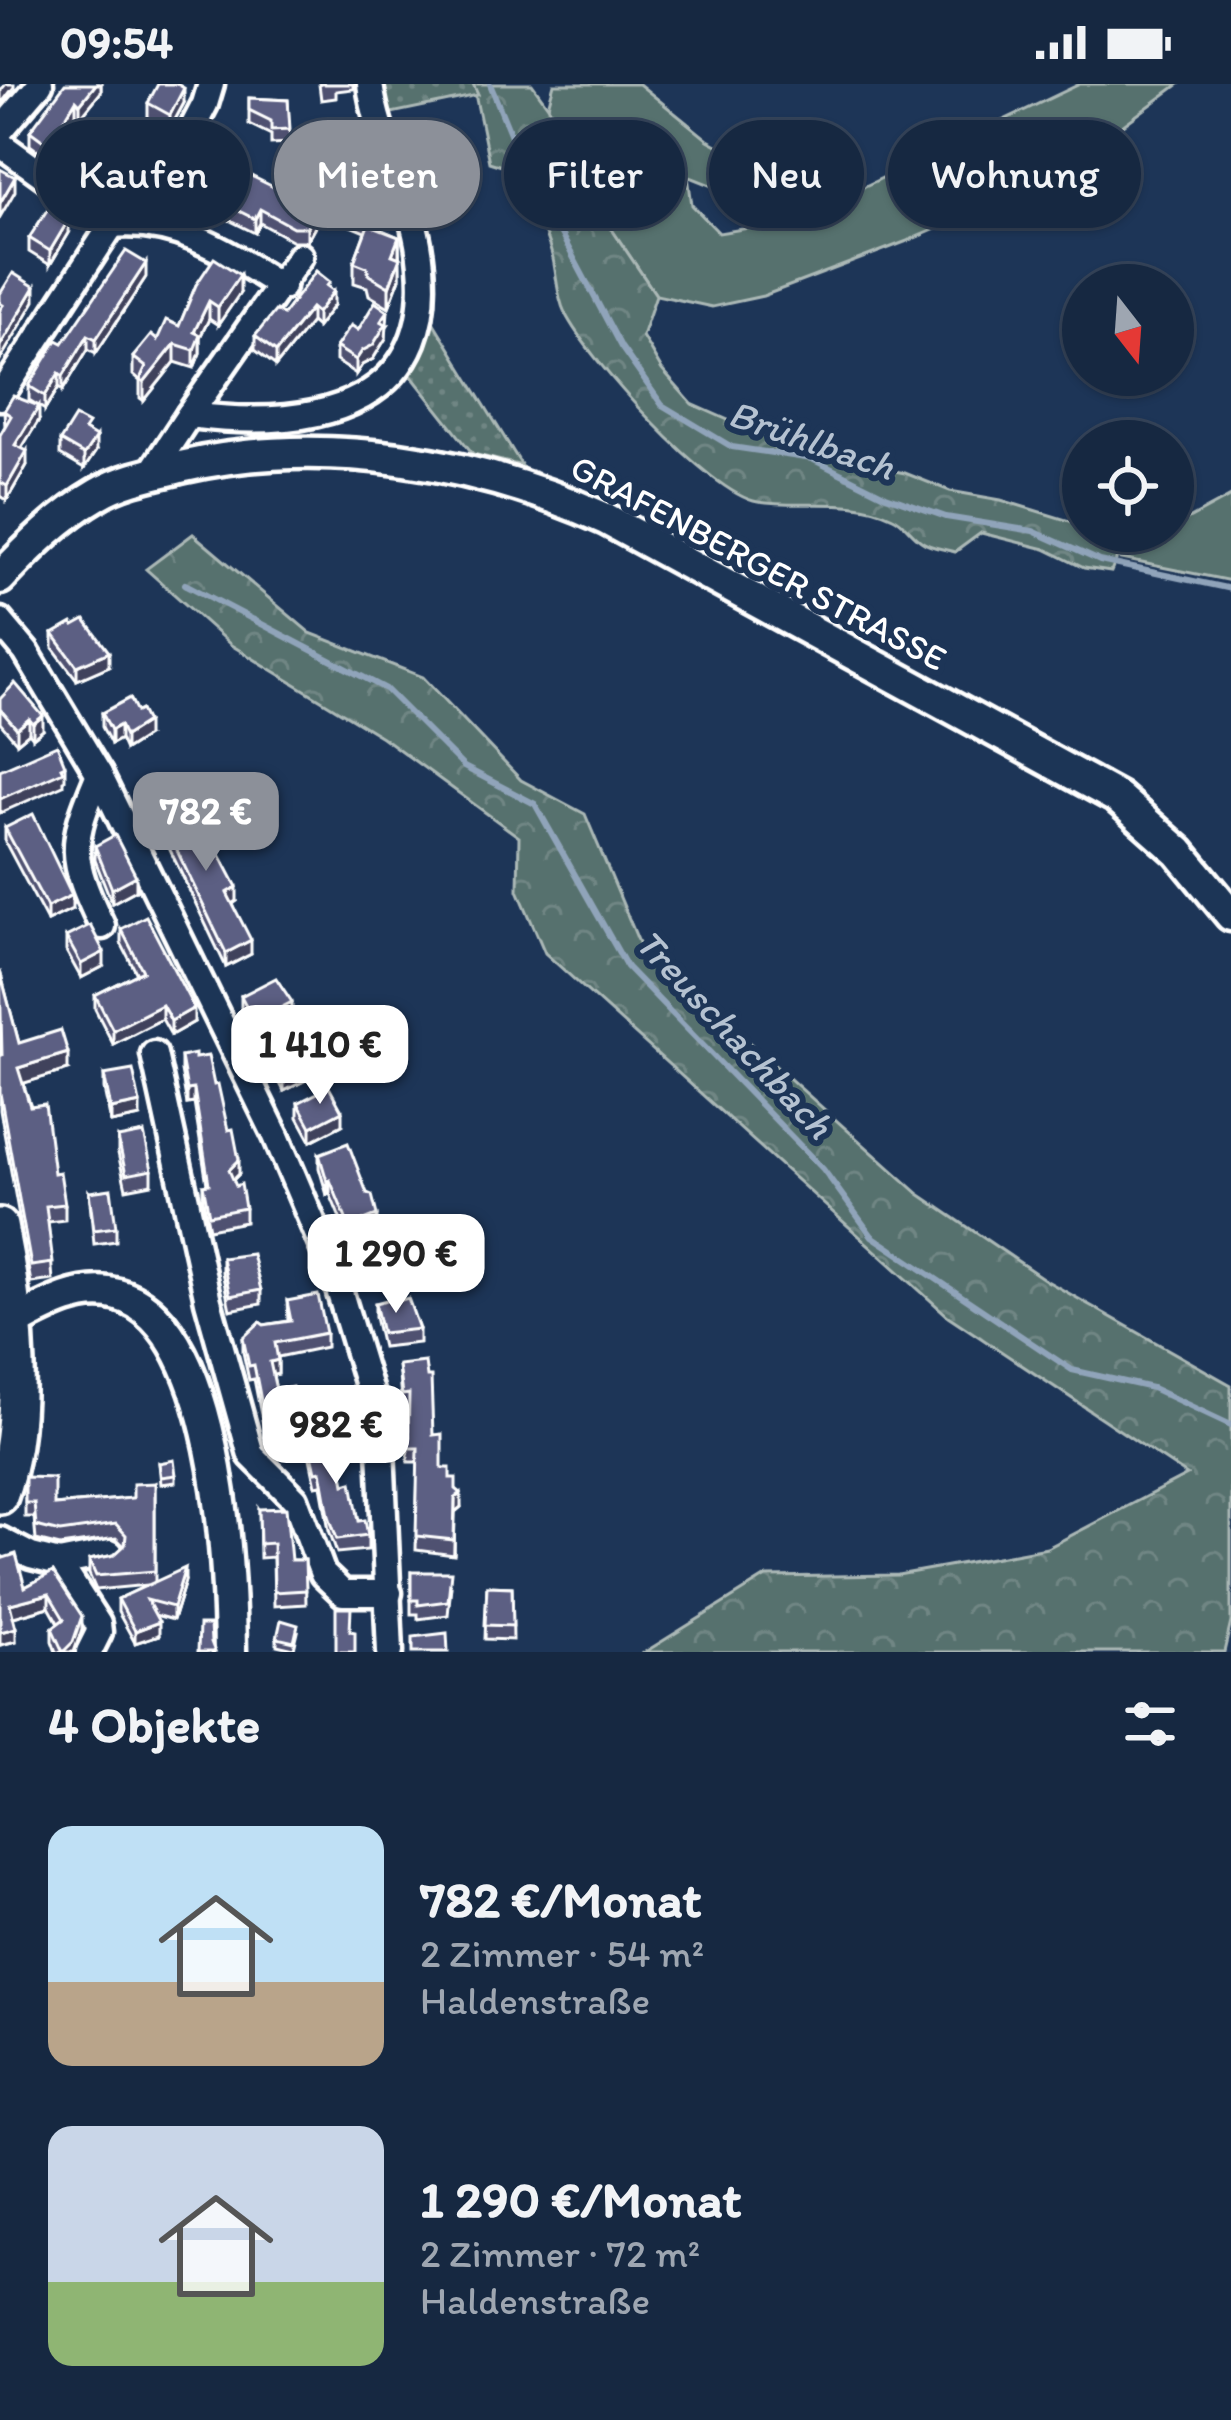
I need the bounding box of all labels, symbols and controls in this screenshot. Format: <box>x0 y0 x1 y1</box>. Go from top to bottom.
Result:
text: 09:54 <box>60 15 173 69</box>
chip: Kaufen <box>36 120 250 228</box>
chip: Mieten <box>274 120 480 228</box>
chip: Filter <box>504 120 685 228</box>
chip: Neu <box>709 120 864 228</box>
chip: Wohnung <box>888 120 1141 228</box>
north arrow <box>1062 264 1194 396</box>
map controls <box>1062 264 1194 552</box>
water label: Brühlbach <box>723 389 901 490</box>
button: locate <box>1062 420 1194 552</box>
street label: GRAFENBERGER STRASSE <box>564 445 954 680</box>
pin: 782 € <box>122 772 290 874</box>
text: 782 € <box>160 787 252 834</box>
water label: Treuschachbach <box>626 919 844 1148</box>
pin: 1 410 € <box>209 1005 431 1107</box>
text: 1 410 € <box>258 1020 382 1067</box>
pin: 1 290 € <box>285 1214 507 1316</box>
text: 1 290 € <box>335 1229 457 1276</box>
pin: 982 € <box>252 1385 420 1487</box>
text: 982 € <box>289 1400 383 1447</box>
icon: filters <box>1117 1691 1183 1757</box>
text: 4 Objekte <box>48 1694 260 1755</box>
text: 782 €/Monat <box>420 1869 701 1930</box>
icon: home <box>144 1874 288 2018</box>
text: 2 Zimmer · 54 m² <box>420 1930 704 1977</box>
text: Haldenstraße <box>420 1977 650 2024</box>
text: 1 290 €/Monat <box>420 2169 741 2230</box>
icon: home <box>144 2174 288 2318</box>
text: 2 Zimmer · 72 m² <box>420 2230 700 2277</box>
text: Haldenstraße <box>420 2277 650 2324</box>

